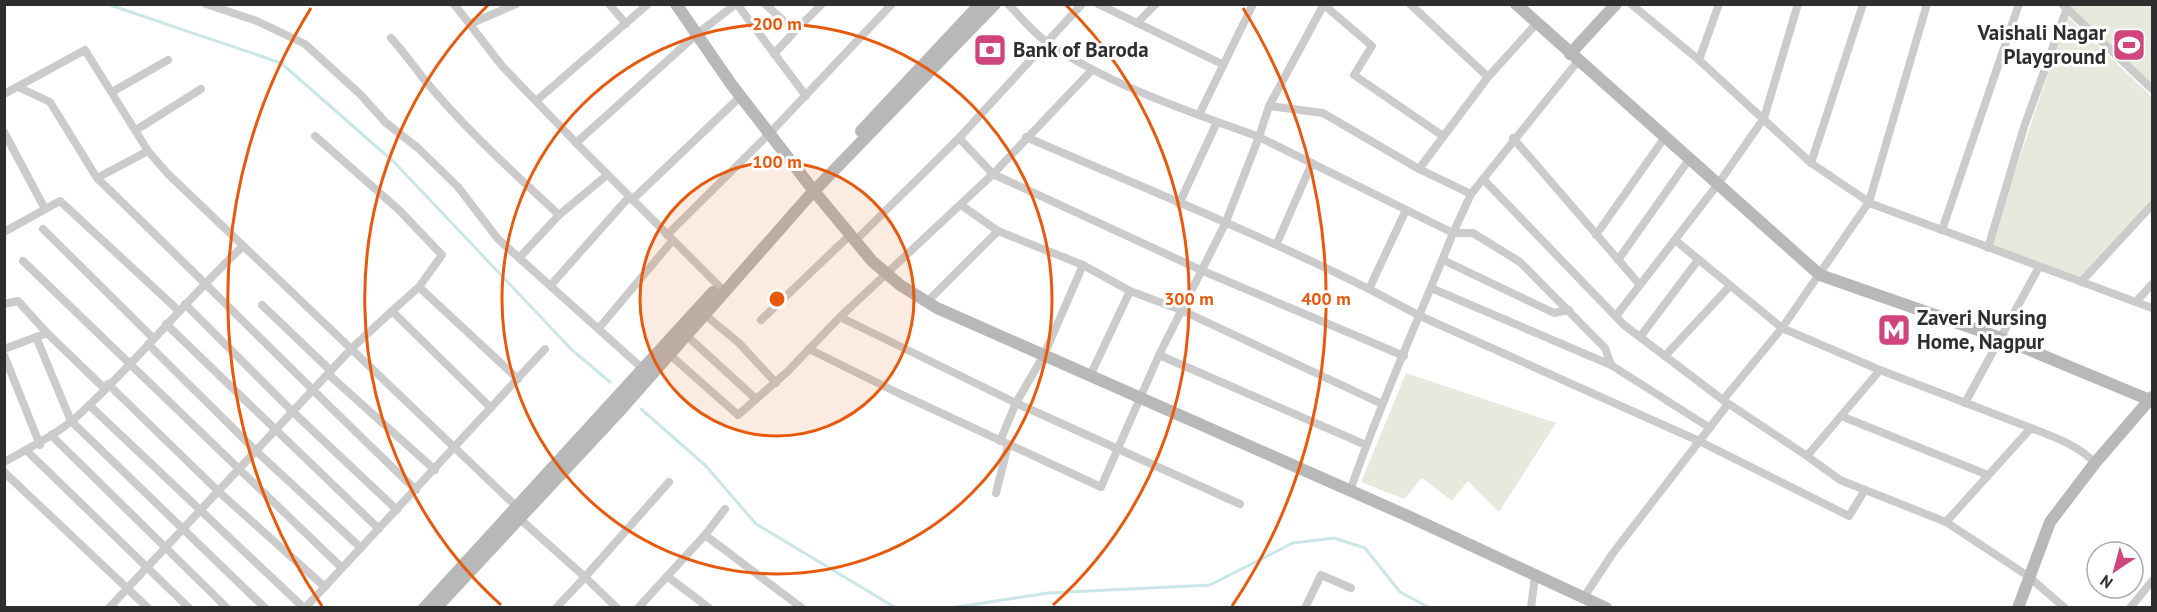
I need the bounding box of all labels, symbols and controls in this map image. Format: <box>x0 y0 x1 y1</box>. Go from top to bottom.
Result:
text: 200 m <box>752 12 802 35</box>
place label: Vaishali Nagar Playground <box>1976 19 2107 70</box>
sports icon: Vaishali Nagar Playground <box>2111 27 2147 63</box>
bank icon: Bank of Baroda <box>972 32 1008 68</box>
place label: Bank of Baroda <box>1013 36 1149 63</box>
text: 100 m <box>752 150 802 173</box>
text: 300 m <box>1164 287 1214 310</box>
text: 400 m <box>1301 287 1351 310</box>
centre of rings <box>767 289 787 309</box>
place label: Zaveri Nursing Home, Nagpur <box>1917 304 2047 355</box>
metro station icon: Zaveri Nursing Home, Nagpur <box>1876 312 1912 348</box>
north arrow <box>2085 540 2145 600</box>
text: N <box>2096 571 2116 593</box>

